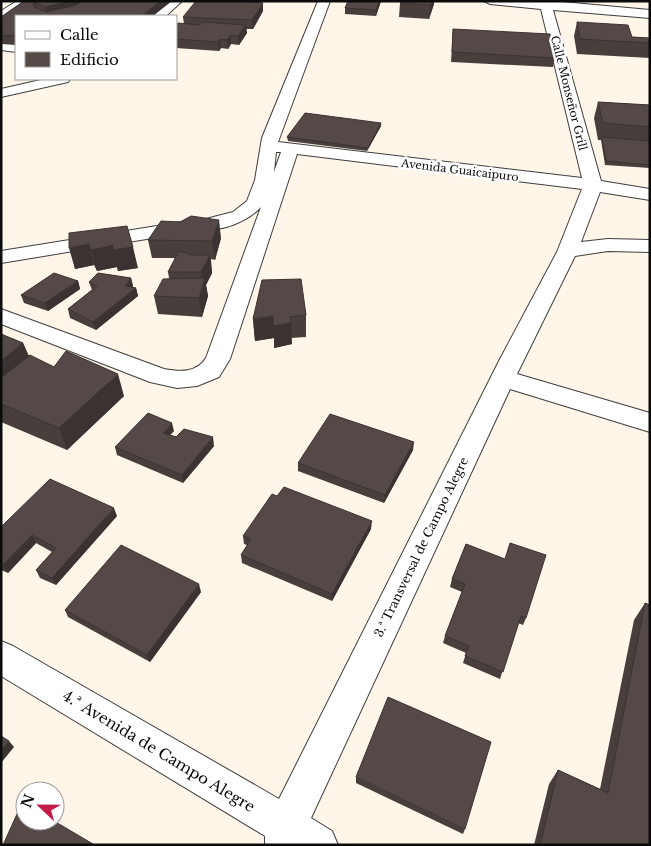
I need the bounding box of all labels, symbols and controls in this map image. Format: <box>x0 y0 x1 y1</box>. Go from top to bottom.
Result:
legend <box>15 15 178 80</box>
text: Calle <box>60 25 99 44</box>
street label: Calle Monseñor Grill <box>548 34 590 152</box>
text: Edificio <box>60 50 119 69</box>
street label: Avenida Guaicaipuro <box>399 156 520 184</box>
street label: 3.ª Transversal de Campo Alegre <box>371 455 471 639</box>
street label: 4.ª Avenida de Campo Alegre <box>59 686 259 816</box>
north arrow <box>15 781 65 831</box>
text: N <box>17 792 39 811</box>

